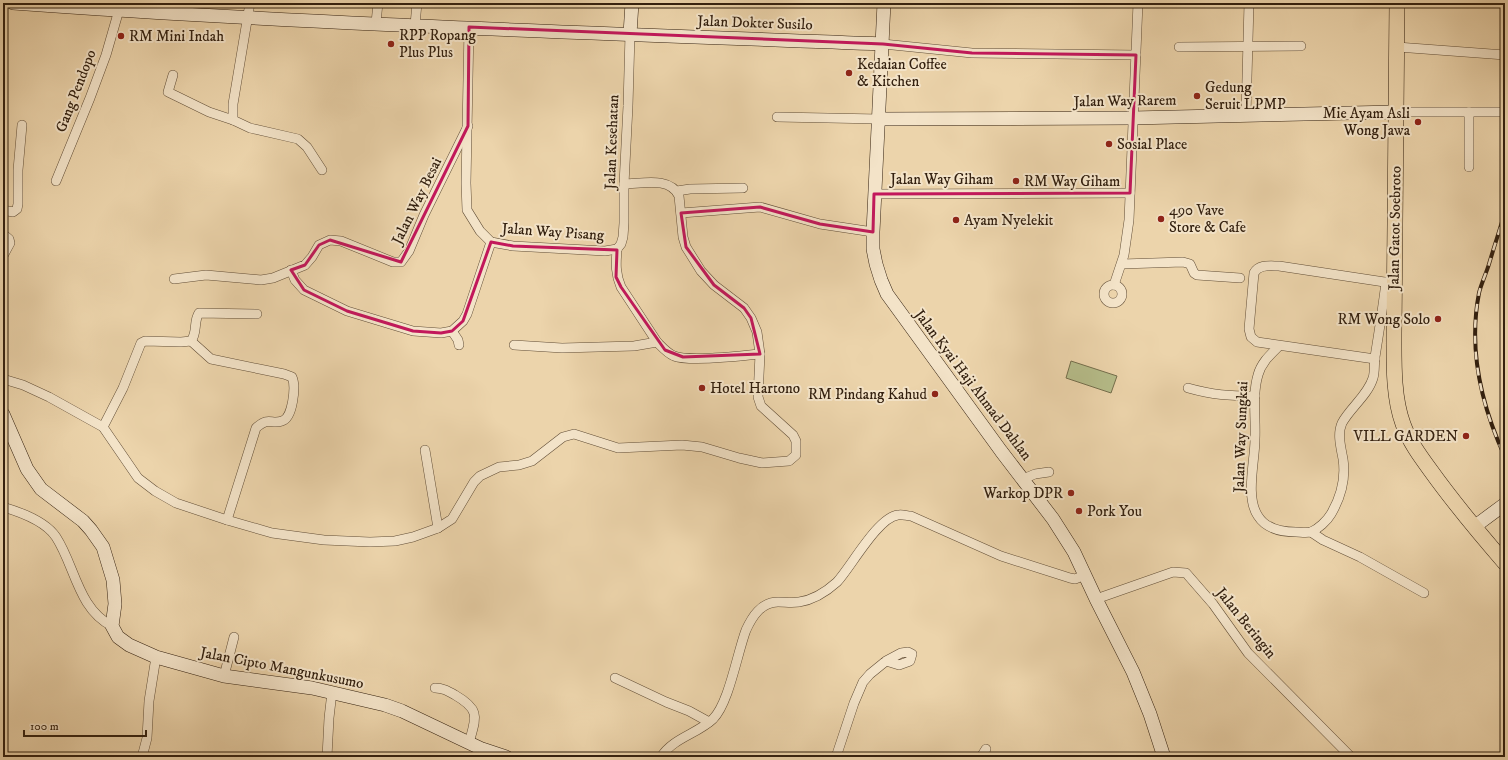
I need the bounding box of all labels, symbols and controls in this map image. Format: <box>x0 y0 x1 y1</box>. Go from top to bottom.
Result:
street label: Jalan Dokter Susilo <box>695 11 813 35</box>
place label: RPP Ropang Plus Plus <box>399 26 477 62</box>
place label: RM Mini Indah <box>129 27 224 46</box>
marker: RM Mini Indah <box>116 31 126 41</box>
marker: RPP Ropang Plus Plus <box>386 39 396 49</box>
street label: Gang Pendopo <box>51 47 101 135</box>
place label: Kedaian Coffee & Kitchen <box>857 55 947 91</box>
marker: Kedaian Coffee & Kitchen <box>844 68 854 78</box>
place label: Gedung Seruit LPMP <box>1205 78 1286 114</box>
street label: Jalan Way Rarem <box>1071 91 1177 111</box>
marker: Gedung Seruit LPMP <box>1192 91 1202 101</box>
street label: Jalan Kesehatan <box>601 94 623 192</box>
place label: Mie Ayam Asli Wong Jawa <box>1323 104 1411 140</box>
marker: Mie Ayam Asli Wong Jawa <box>1413 117 1423 127</box>
place label: Sosial Place <box>1117 135 1187 154</box>
marker: Sosial Place <box>1104 139 1114 149</box>
street label: Jalan Way Besai <box>387 154 446 249</box>
street label: Jalan Gatot Soebroto <box>1384 166 1406 292</box>
street label: Jalan Way Giham <box>888 170 994 189</box>
place label: RM Way Giham <box>1024 172 1120 191</box>
marker: RM Way Giham <box>1011 176 1021 186</box>
place label: 490 Vave Store & Cafe <box>1169 201 1246 237</box>
place label: Ayam Nyelekit <box>964 211 1053 230</box>
marker: 490 Vave Store & Cafe <box>1156 214 1166 224</box>
marker: Ayam Nyelekit <box>951 215 961 225</box>
street label: Jalan Way Pisang <box>499 219 606 245</box>
street label: Jalan Kyai Haji Ahmad Dahlan <box>909 304 1036 464</box>
place label: RM Wong Solo <box>1338 310 1430 329</box>
marker: RM Wong Solo <box>1433 314 1443 324</box>
place label: Hotel Hartono <box>710 379 800 398</box>
street label: Jalan Way Sungkai <box>1229 381 1252 495</box>
marker: Hotel Hartono <box>697 383 707 393</box>
place label: RM Pindang Kahud <box>808 385 928 404</box>
marker: RM Pindang Kahud <box>930 389 940 399</box>
place label: VILL GARDEN <box>1353 427 1458 446</box>
marker: VILL GARDEN <box>1461 431 1471 441</box>
place label: Warkop DPR <box>982 484 1063 503</box>
marker: Warkop DPR <box>1066 488 1076 498</box>
place label: Pork You <box>1087 502 1142 521</box>
marker: Pork You <box>1074 506 1084 516</box>
street label: Jalan Beringin <box>1210 582 1281 663</box>
street label: Jalan Cipto Mangunkusumo <box>197 642 365 693</box>
scale bar <box>24 712 146 738</box>
text: 100 m <box>30 719 59 734</box>

